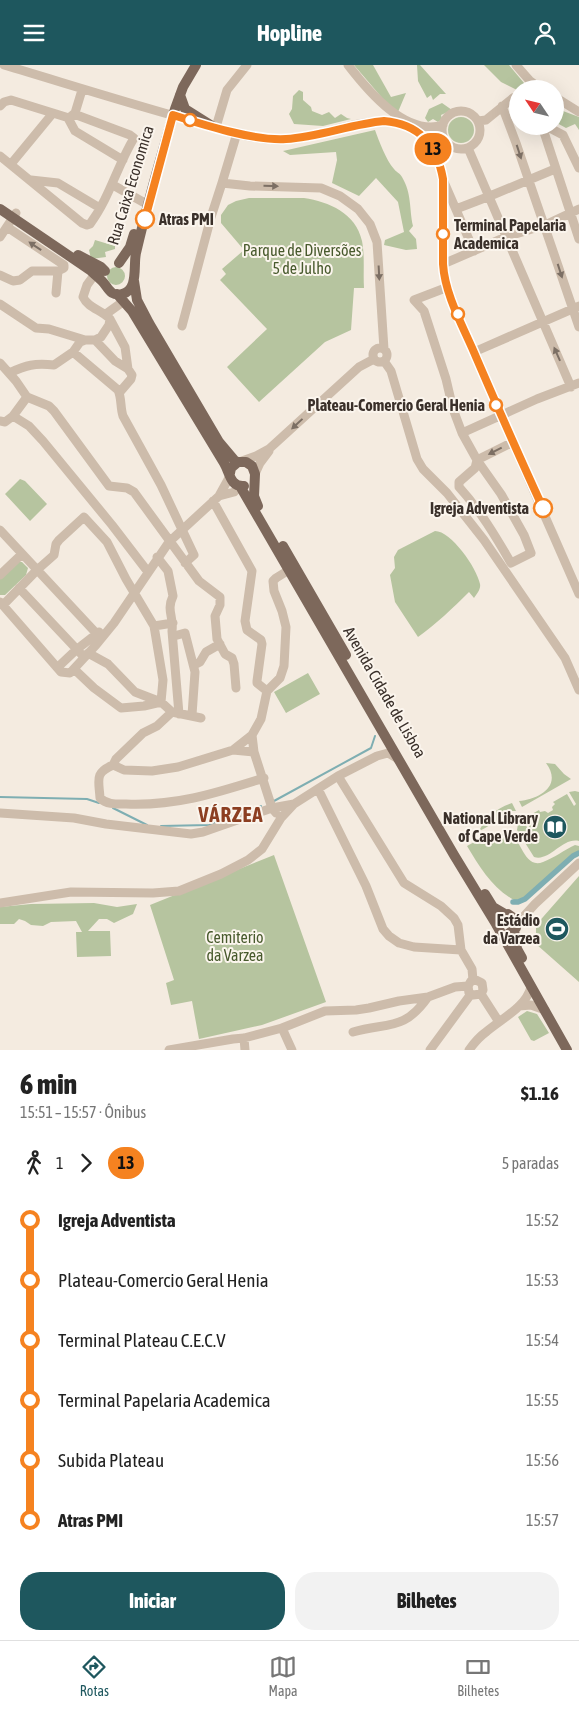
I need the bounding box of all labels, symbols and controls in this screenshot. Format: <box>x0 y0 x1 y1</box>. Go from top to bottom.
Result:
icon: menu <box>20 19 48 47</box>
icon: person <box>531 19 559 47</box>
text: Hopline <box>257 20 322 46</box>
north arrow <box>509 80 564 135</box>
map controls <box>509 80 564 135</box>
unlabelled marker <box>183 113 197 127</box>
street label: Rua Caixa Economica <box>103 123 157 247</box>
line badge: 13 <box>410 133 456 165</box>
text: 13 <box>425 138 441 159</box>
one-way arrow <box>516 145 524 160</box>
one-way arrow <box>263 182 279 190</box>
marker: Atras PMI <box>135 209 155 229</box>
place label: Atras PMI <box>158 210 214 228</box>
place label: Terminal Papelaria Academica <box>453 216 566 252</box>
marker: Terminal Papelaria Academica <box>436 227 450 241</box>
one-way arrow <box>29 241 42 251</box>
park label: Parque de Diversões 5 de Julho <box>243 241 362 277</box>
one-way arrow <box>556 264 564 279</box>
one-way arrow <box>375 265 383 281</box>
unlabelled marker <box>451 307 465 321</box>
one-way arrow <box>552 347 560 361</box>
place label: Plateau-Comercio Geral Henia <box>308 396 485 414</box>
marker: Plateau-Comercio Geral Henia <box>489 398 503 412</box>
one-way arrow <box>292 418 304 430</box>
one-way arrow <box>488 447 502 455</box>
marker: Igreja Adventista <box>533 498 553 518</box>
place label: Igreja Adventista <box>430 499 529 517</box>
street label: Avenida Cidade de Lisboa <box>340 623 430 761</box>
district label: VÁRZEA <box>197 802 264 826</box>
place label: National Library of Cape Verde <box>443 809 538 845</box>
library icon: National Library of Cape Verde <box>542 814 568 840</box>
place label: Estádio da Varzea <box>483 911 540 947</box>
sports icon: Estádio da Varzea <box>544 916 570 942</box>
park label: Cemiterio da Varzea <box>206 928 264 964</box>
text: 6 min <box>20 1068 77 1100</box>
text: $1.16 <box>521 1082 559 1104</box>
text: 15:51 – 15:57 · Ônibus <box>20 1103 146 1121</box>
icon: walk <box>20 1149 48 1177</box>
icon: forward <box>72 1149 100 1177</box>
text: 13 <box>118 1152 134 1173</box>
text: 1 <box>56 1154 64 1172</box>
text: 5 paradas <box>502 1154 559 1172</box>
text: Igreja Adventista <box>58 1209 176 1231</box>
text: 15:52 <box>526 1211 559 1229</box>
text: Plateau-Comercio Geral Henia <box>58 1269 269 1291</box>
text: 15:53 <box>526 1271 559 1289</box>
text: Terminal Plateau C.E.C.V <box>58 1329 226 1351</box>
text: 15:54 <box>526 1331 559 1349</box>
text: Terminal Papelaria Academica <box>58 1389 271 1411</box>
text: 15:55 <box>526 1391 559 1409</box>
text: Subida Plateau <box>58 1449 164 1471</box>
text: 15:56 <box>526 1451 559 1469</box>
text: Atras PMI <box>58 1509 123 1531</box>
text: 15:57 <box>526 1511 559 1529</box>
button: Iniciar <box>20 1572 285 1630</box>
button: Bilhetes <box>295 1572 559 1630</box>
tab: Rotas <box>80 1653 109 1699</box>
tab: Mapa <box>269 1653 298 1699</box>
tab: Bilhetes <box>457 1653 499 1699</box>

